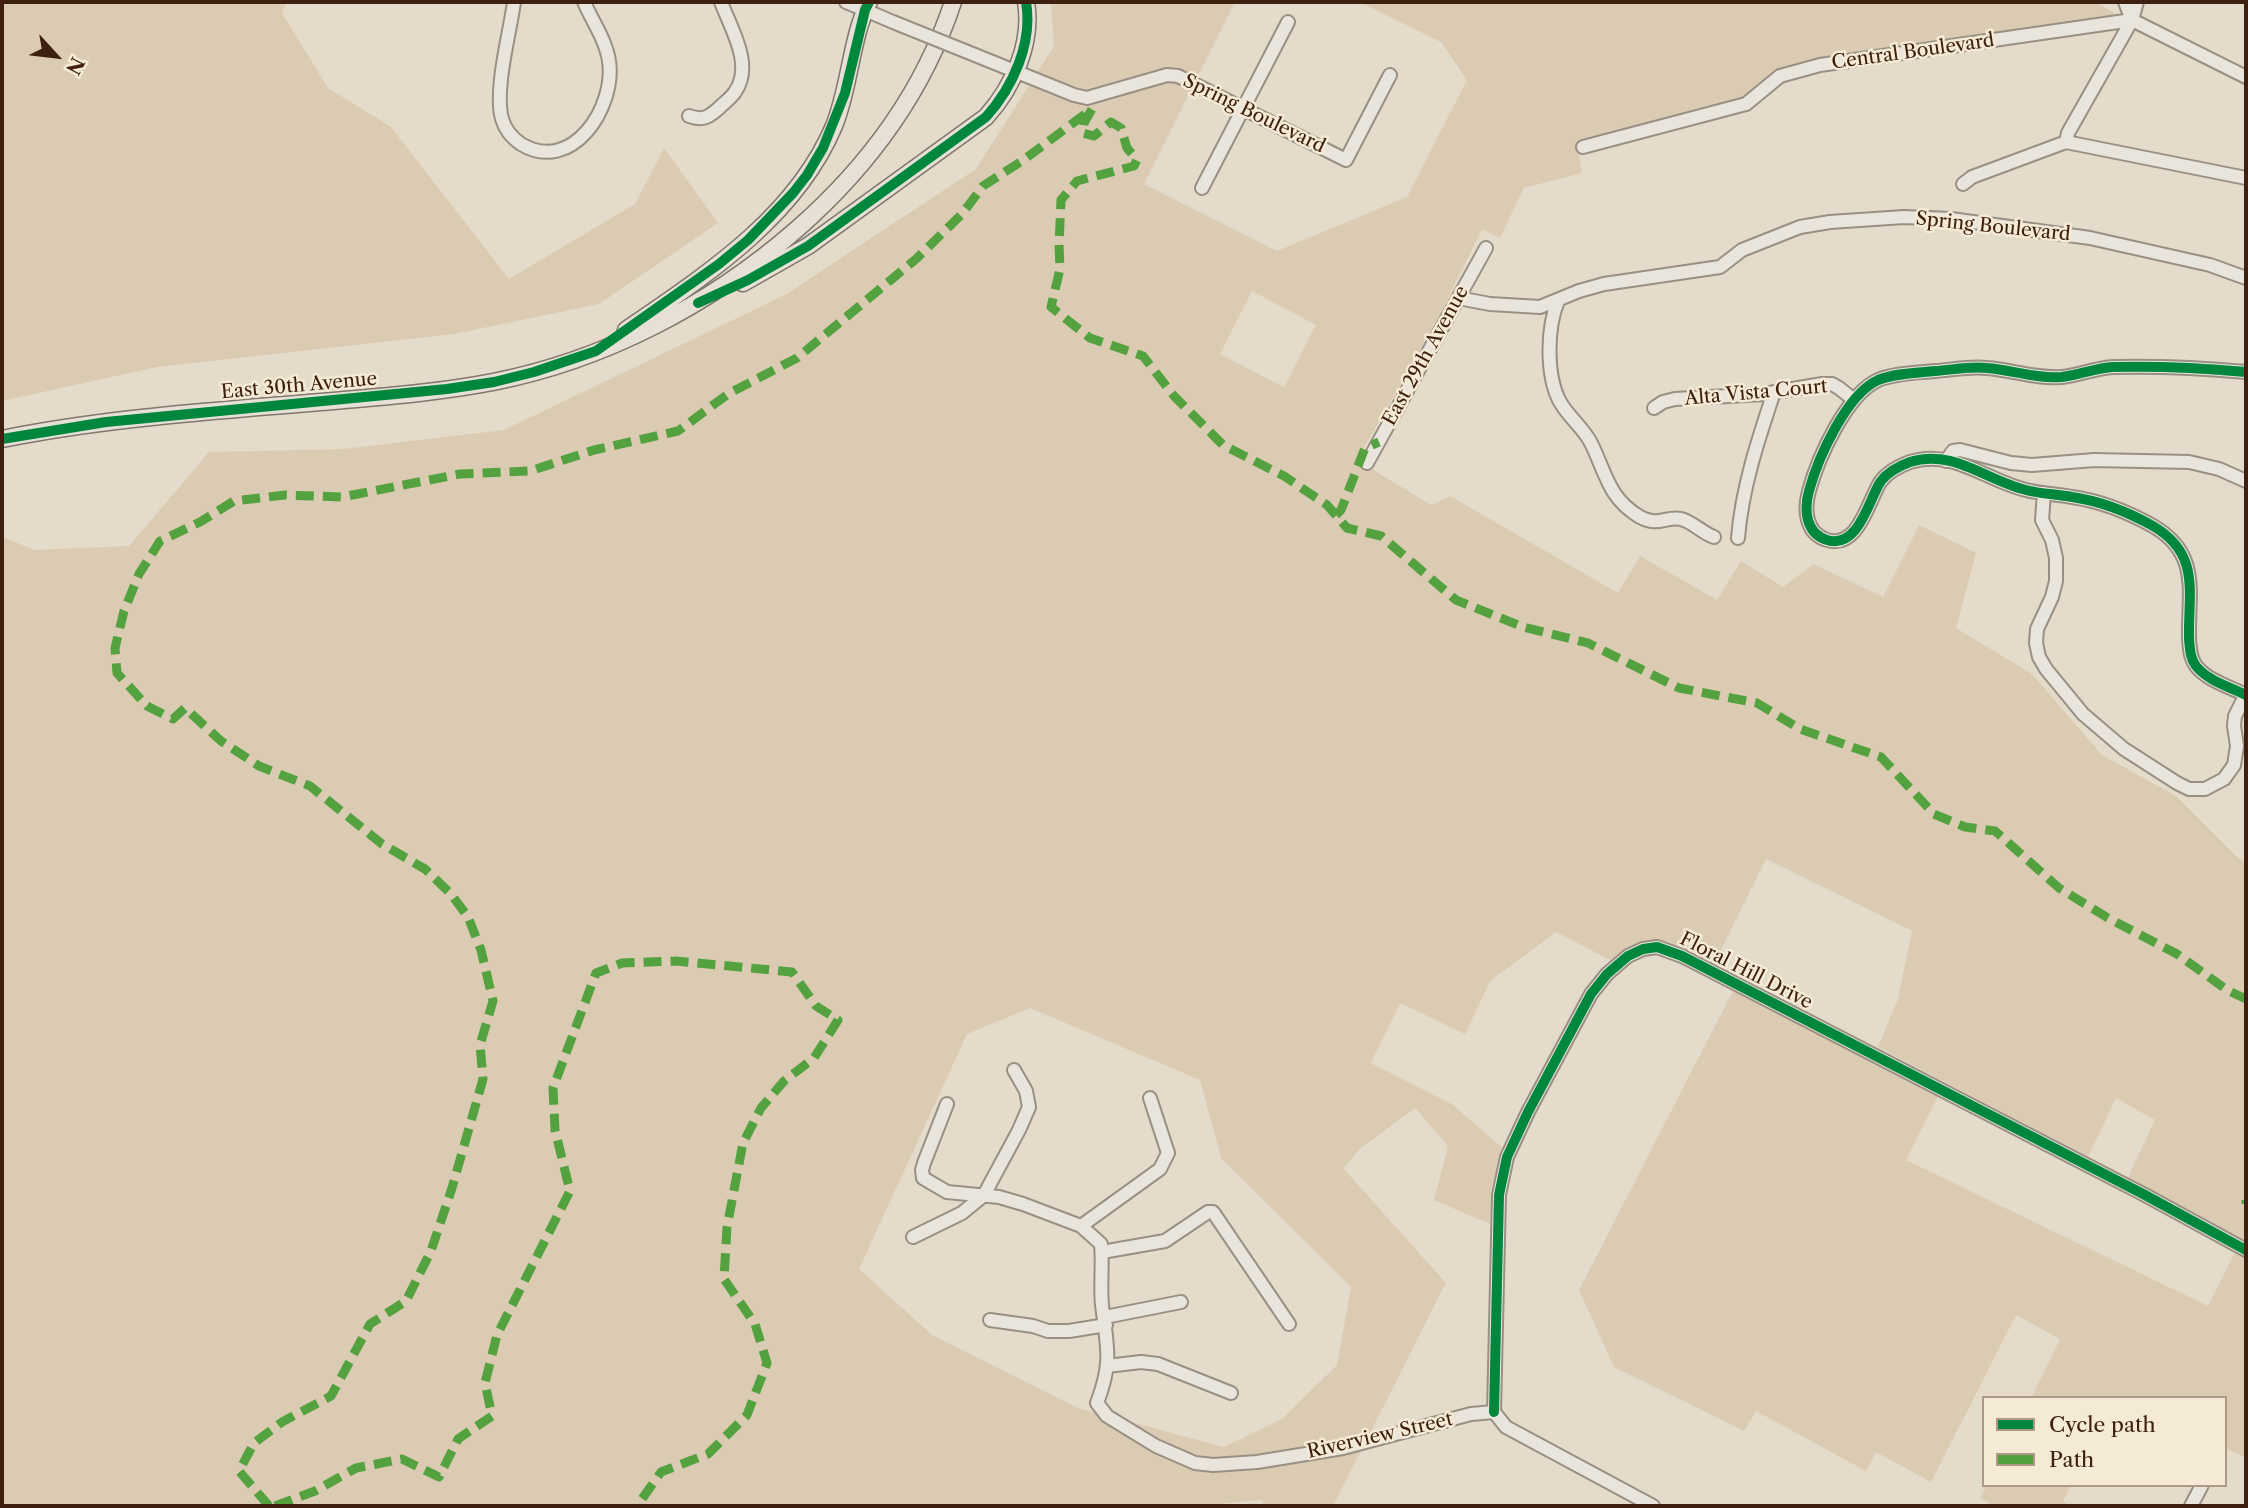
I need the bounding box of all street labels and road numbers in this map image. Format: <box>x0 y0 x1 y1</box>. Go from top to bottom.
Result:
street label: Central Boulevard <box>1830 29 1996 75</box>
street label: Spring Boulevard <box>1179 70 1329 158</box>
street label: Spring Boulevard <box>1915 208 2071 246</box>
street label: East 29th Avenue <box>1378 282 1474 430</box>
street label: East 30th Avenue <box>220 368 378 404</box>
street label: Alta Vista Court <box>1683 375 1829 411</box>
street label: Floral Hill Drive <box>1676 928 1816 1014</box>
street label: Riverview Street <box>1305 1408 1455 1464</box>

